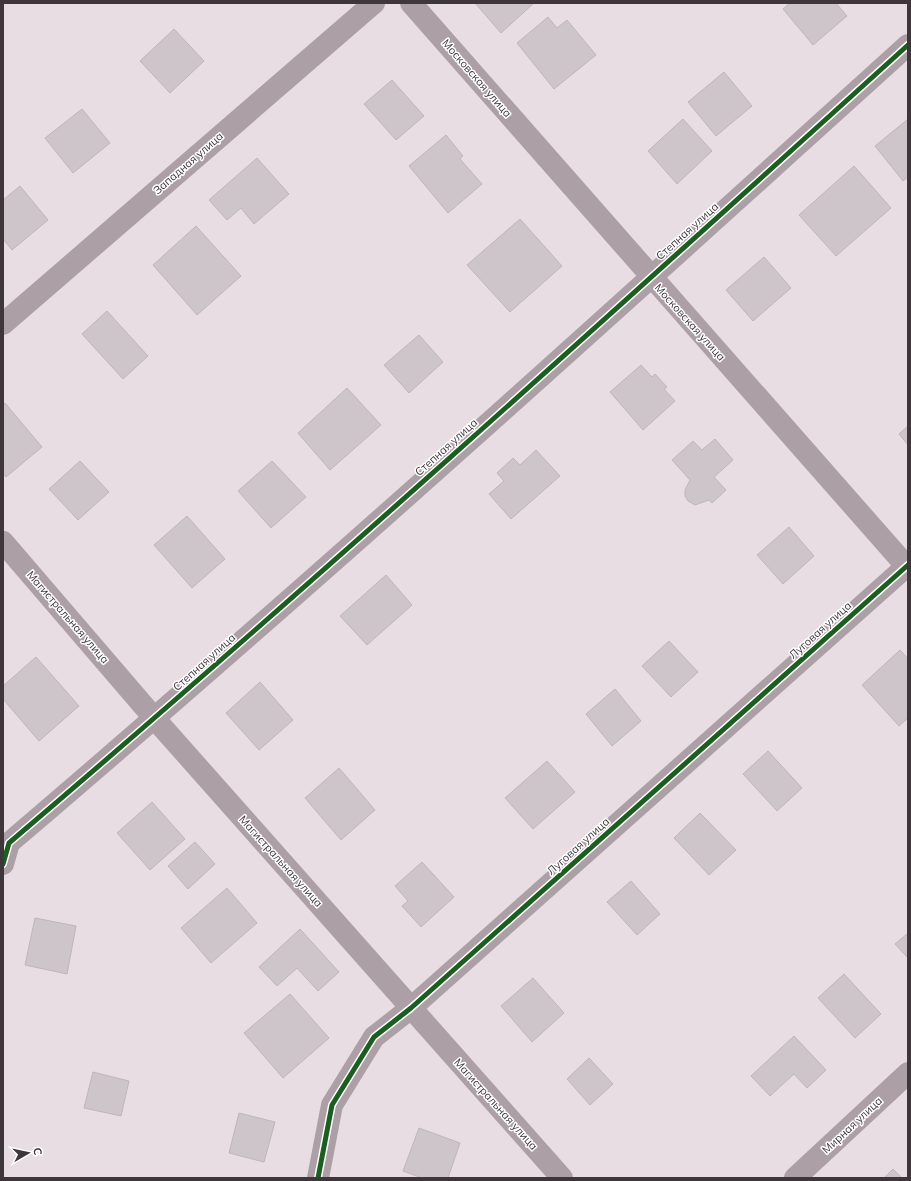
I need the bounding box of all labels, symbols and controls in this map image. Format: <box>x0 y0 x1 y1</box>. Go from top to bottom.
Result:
street label: Московская улица <box>439 36 515 120</box>
street label: Западная улица <box>150 129 226 197</box>
street label: Степная улица <box>653 199 721 263</box>
street label: Московская улица <box>652 281 728 363</box>
street label: Степная улица <box>412 415 480 479</box>
street label: Магистральная улица <box>24 568 112 666</box>
street label: Луговая улица <box>786 598 854 662</box>
street label: Степная улица <box>170 630 238 694</box>
street label: Магистральная улица <box>236 812 326 910</box>
street label: Луговая улица <box>544 814 612 878</box>
street label: Магистральная улица <box>451 1055 541 1153</box>
street label: Мирная улица <box>819 1094 885 1156</box>
north arrow <box>8 1133 48 1173</box>
text: С <box>30 1147 45 1157</box>

